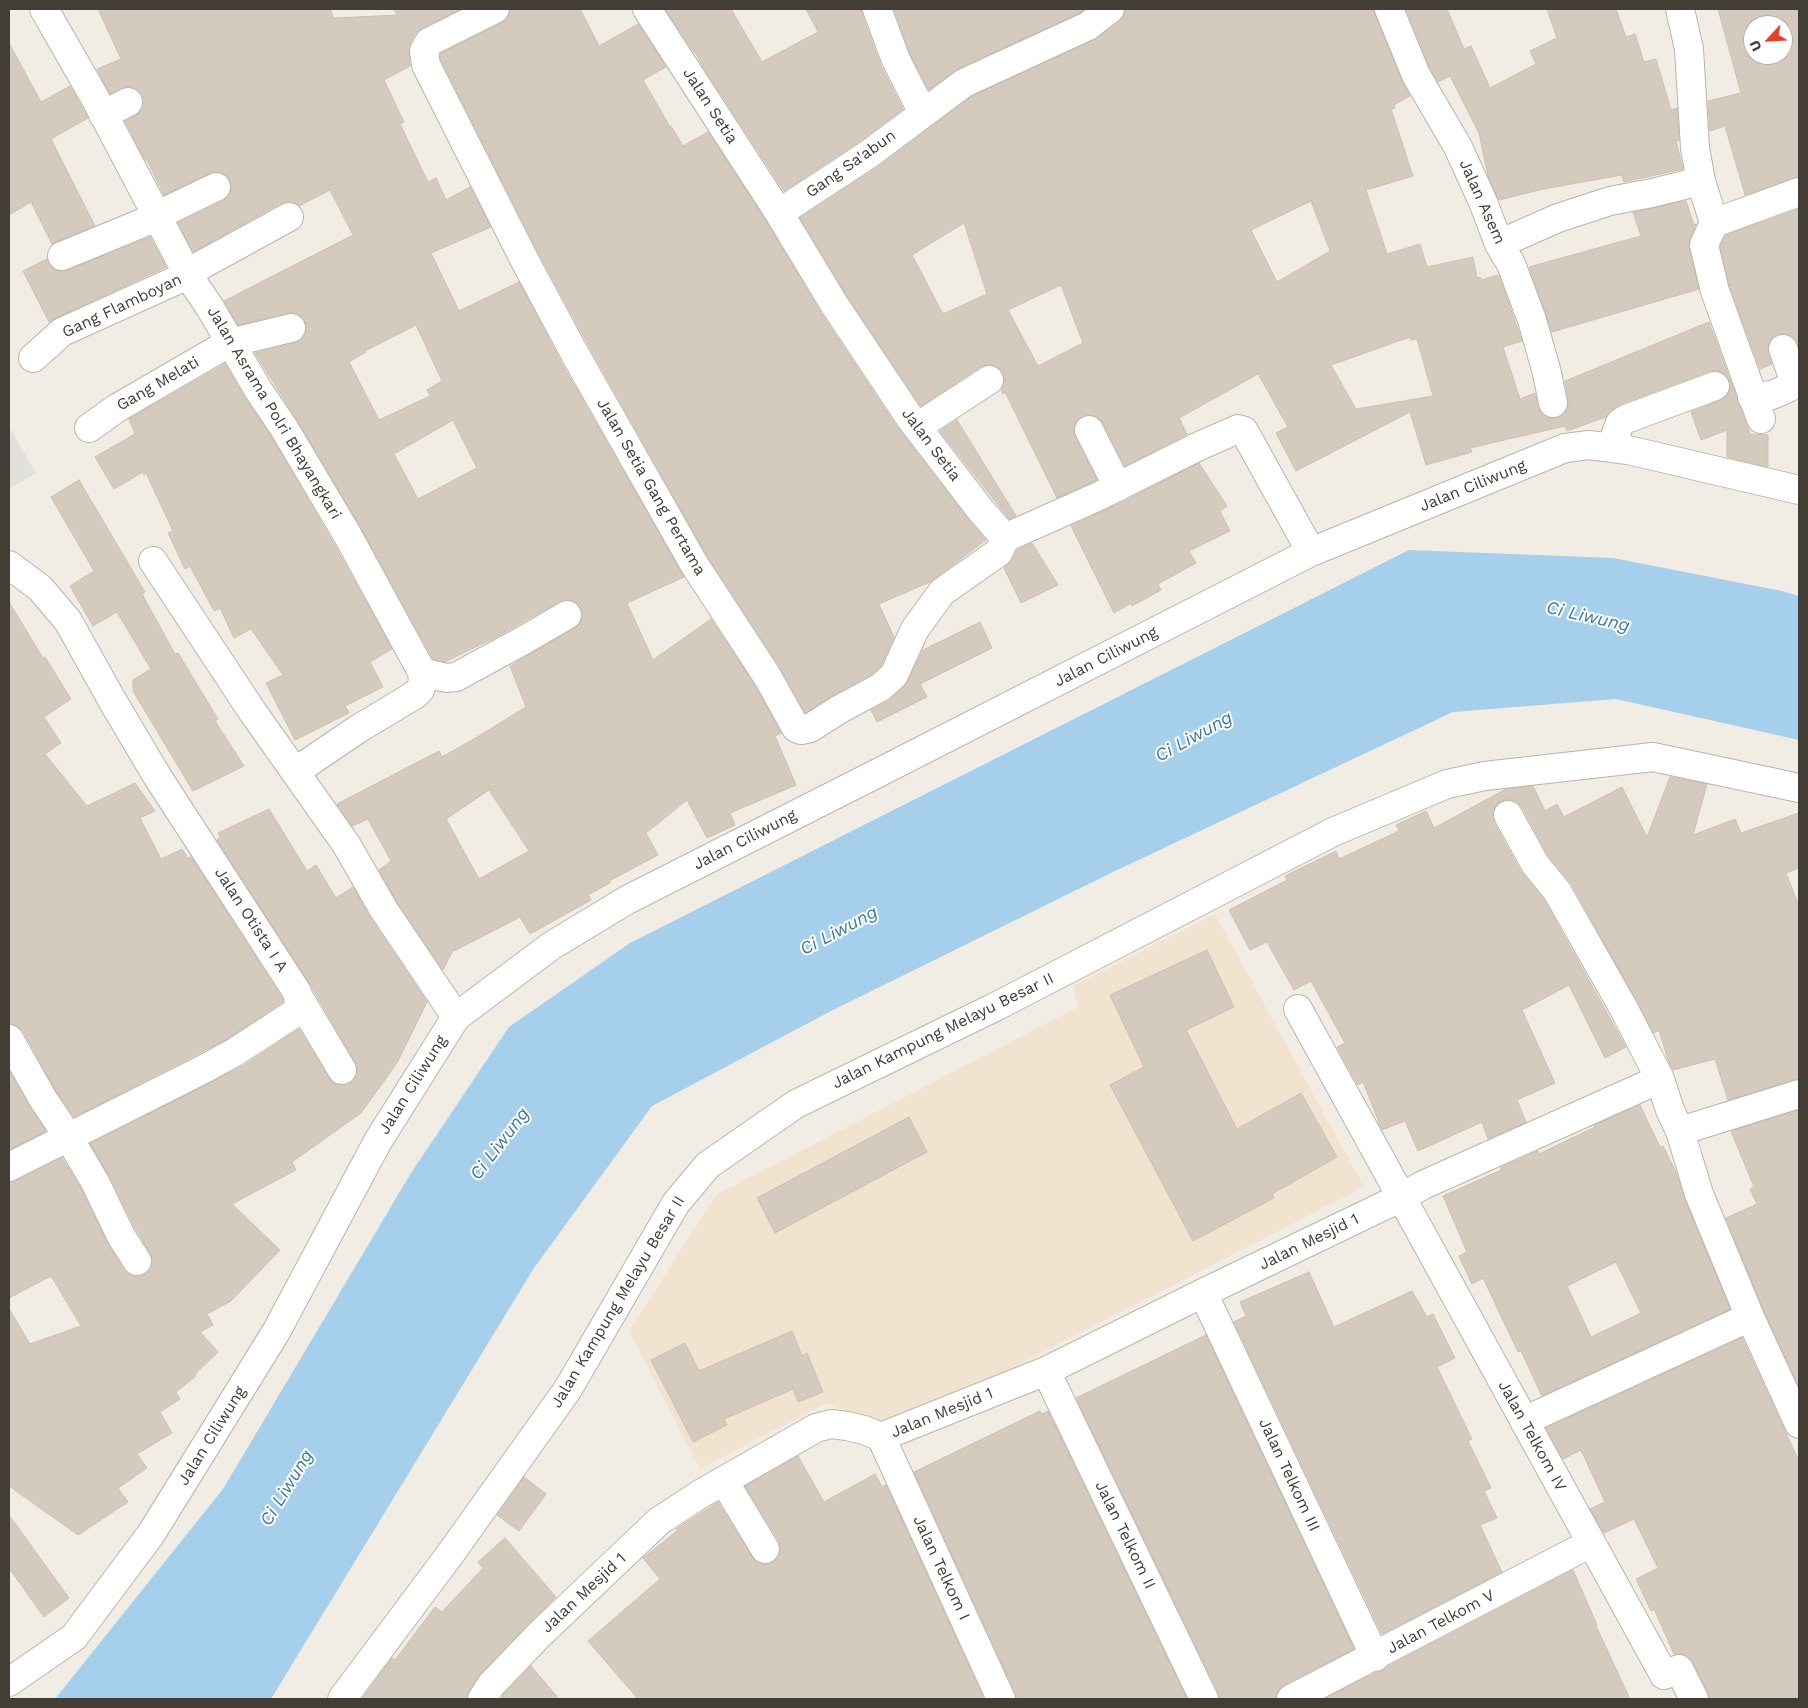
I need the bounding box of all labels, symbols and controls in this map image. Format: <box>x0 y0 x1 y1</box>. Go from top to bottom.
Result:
north arrow <box>1743 15 1793 65</box>
text: U <box>1746 38 1765 54</box>
street label: Jalan Setia <box>678 65 742 147</box>
street label: Gang Sa'abun <box>802 126 900 202</box>
street label: Jalan Asem <box>1455 157 1509 247</box>
street label: Gang Flamboyan <box>59 270 185 342</box>
street label: Jalan Asrama Polri Bhayangkari <box>203 303 345 523</box>
street label: Gang Melati <box>113 353 203 415</box>
street label: Jalan Setia Gang Pertama <box>592 395 710 579</box>
street label: Jalan Setia <box>897 405 965 485</box>
street label: Jalan Ciliwung <box>1417 456 1529 516</box>
water label: Ci Liwung <box>1544 597 1632 637</box>
street label: Jalan Ciliwung <box>1051 623 1161 691</box>
water label: Ci Liwung <box>1152 707 1236 767</box>
street label: Jalan Ciliwung <box>690 806 800 874</box>
street label: Jalan Otista I A <box>210 864 292 976</box>
water label: Ci Liwung <box>796 901 882 961</box>
street label: Jalan Kampung Melayu Besar II <box>829 969 1057 1093</box>
street label: Jalan Ciliwung <box>375 1032 451 1138</box>
water label: Ci Liwung <box>466 1104 534 1184</box>
street label: Jalan Kampung Melayu Besar II <box>547 1193 689 1411</box>
street label: Jalan Mesjid 1 <box>1256 1210 1362 1274</box>
street label: Jalan Telkom IV <box>1494 1377 1570 1495</box>
street label: Jalan Ciliwung <box>174 1383 250 1489</box>
street label: Jalan Mesjid 1 <box>888 1384 996 1442</box>
street label: Jalan Telkom III <box>1254 1415 1324 1535</box>
water label: Ci Liwung <box>256 1446 318 1530</box>
street label: Jalan Telkom II <box>1091 1478 1159 1592</box>
street label: Jalan Telkom I <box>908 1513 974 1623</box>
street label: Jalan Mesjid 1 <box>538 1549 630 1637</box>
street label: Jalan Telkom V <box>1384 1586 1498 1658</box>

